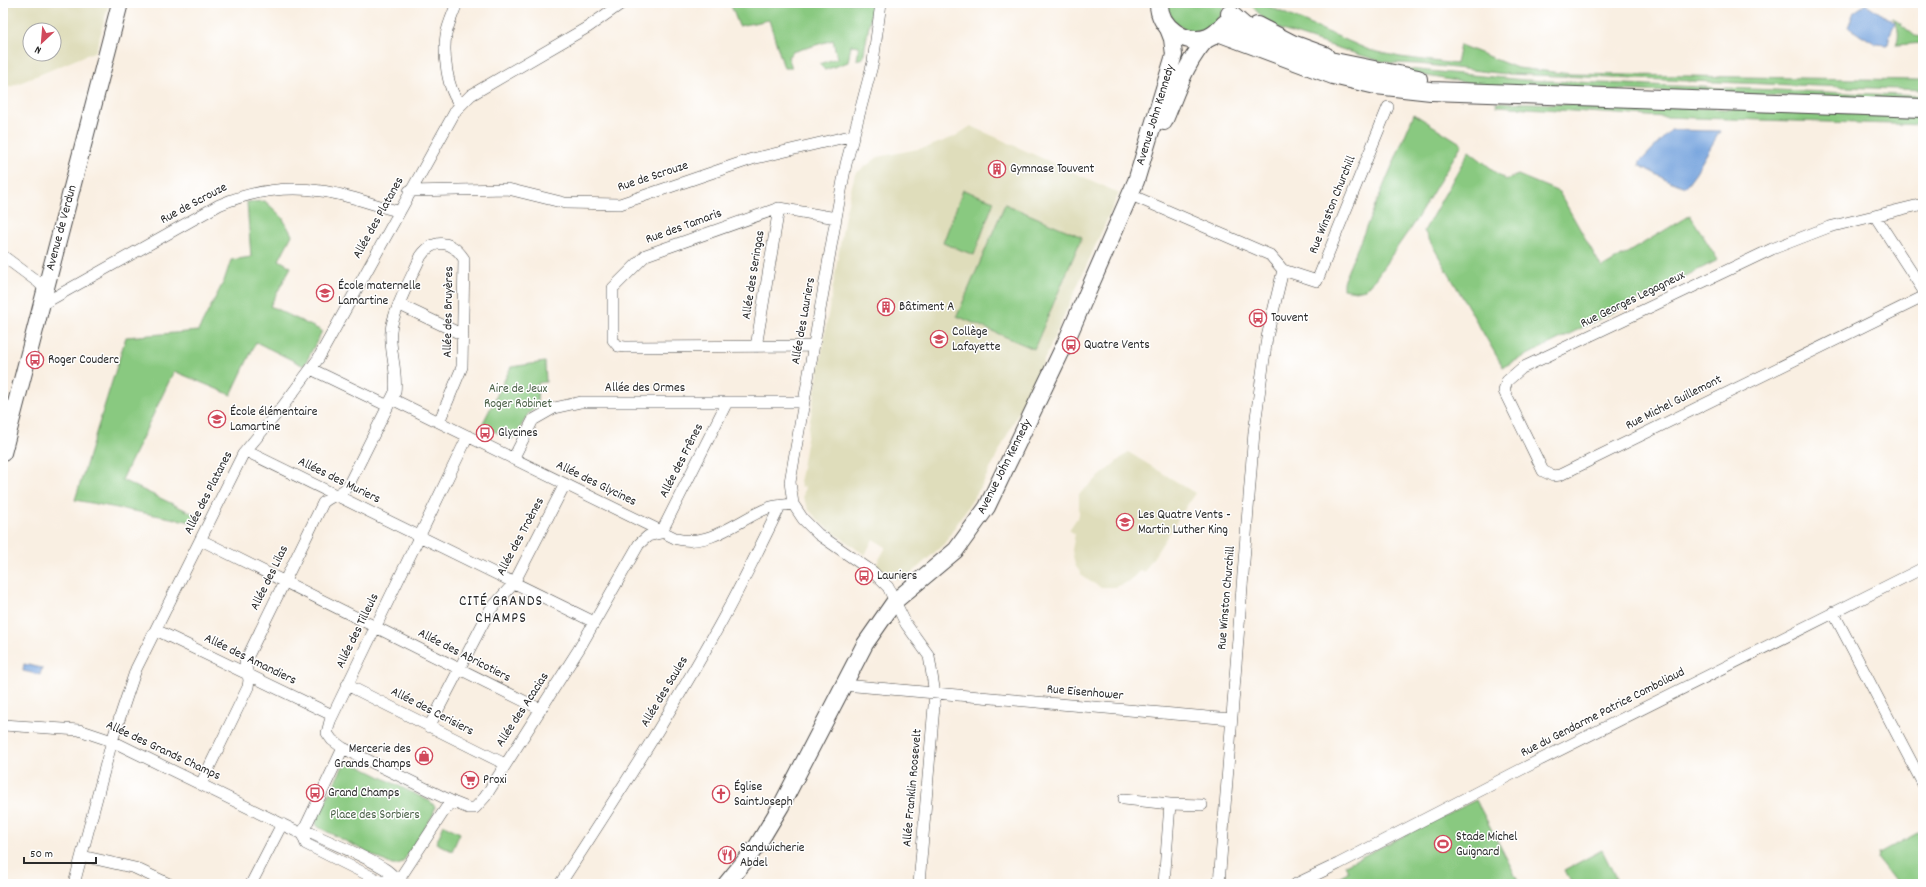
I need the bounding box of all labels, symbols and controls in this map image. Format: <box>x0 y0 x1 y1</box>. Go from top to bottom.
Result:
north arrow <box>22 22 62 62</box>
text: N <box>32 41 44 58</box>
street label: Avenue John Kennedy <box>1132 61 1181 168</box>
street label: Rue Winston Churchill <box>1305 153 1361 257</box>
street label: Rue de Scrouze <box>615 157 691 197</box>
building icon: Gymnase Touvent <box>987 159 1007 179</box>
place label: Gymnase Touvent <box>1010 160 1095 179</box>
street label: Allée des Platanes <box>349 174 409 262</box>
street label: Rue de Scrouze <box>157 178 231 230</box>
street label: Avenue de Verdun <box>41 183 83 273</box>
street label: Rue des Tamaris <box>643 204 725 250</box>
street label: Allée des Seringas <box>738 229 770 321</box>
street label: Allée des Bruyères <box>439 266 459 358</box>
street label: Rue Georges Legagneux <box>1578 266 1689 334</box>
street label: Allée des Lauriers <box>787 276 821 366</box>
place label: École maternelle Lamartine <box>338 277 421 311</box>
school or university icon: École maternelle Lamartine <box>315 283 335 303</box>
building icon: Bâtiment A <box>876 297 896 317</box>
place label: Bâtiment A <box>899 298 954 317</box>
bus stop icon: Touvent <box>1248 308 1268 328</box>
place label: Touvent <box>1271 309 1309 328</box>
place label: Collège Lafayette <box>952 323 1001 357</box>
school or university icon: Collège Lafayette <box>929 329 949 349</box>
bus stop icon: Quatre Vents <box>1061 335 1081 355</box>
place label: Quatre Vents <box>1084 336 1150 355</box>
bus stop icon: Roger Couderc <box>25 350 45 370</box>
place label: Roger Couderc <box>48 351 119 370</box>
street label: Rue Michel Guillemont <box>1623 370 1726 435</box>
street label: Allée des Ormes <box>605 379 685 398</box>
park label: Aire de Jeux Roger Robinet <box>484 380 552 414</box>
place label: École élémentaire Lamartine <box>230 403 318 437</box>
school or university icon: École élémentaire Lamartine <box>207 409 227 429</box>
street label: Avenue John Kennedy <box>973 415 1038 518</box>
street label: Allée des Frênes <box>655 420 709 502</box>
bus stop icon: Glycines <box>475 423 495 443</box>
place label: Glycines <box>498 424 538 443</box>
street label: Allée des Platanes <box>180 448 238 538</box>
street label: Allées des Muriers <box>294 453 384 509</box>
street label: Allée des Glycines <box>552 456 640 512</box>
street label: Allée des Troènes <box>492 494 550 580</box>
place label: Les Quatre Vents - Martin Luther King <box>1138 506 1231 540</box>
school or university icon: Les Quatre Vents - Martin Luther King <box>1115 512 1135 532</box>
street label: Allée des Lilas <box>246 542 294 614</box>
street label: Rue Winston Churchill <box>1213 545 1241 651</box>
bus stop icon: Lauriers <box>854 566 874 586</box>
place label: Lauriers <box>877 567 917 586</box>
street label: Allée des Tilleuls <box>332 590 384 672</box>
district label: CITÉ GRANDS CHAMPS <box>459 591 543 630</box>
street label: Allée des Abricotiers <box>414 624 514 688</box>
street label: Allée des Amandiers <box>201 629 299 691</box>
street label: Allée des Saules <box>636 653 694 731</box>
street label: Rue du Gendarme Patrice Comboliaud <box>1518 663 1688 763</box>
street label: Allée des Acacias <box>492 669 554 751</box>
street label: Rue Eisenhower <box>1046 680 1124 706</box>
street label: Allée des Cerisiers <box>387 683 477 741</box>
street label: Allée des Grands Champs <box>102 716 224 786</box>
street label: Allée Franklin Roosevelt <box>898 728 928 848</box>
place label: Mercerie des Grands Champs <box>334 740 411 774</box>
shop icon: Mercerie des Grands Champs <box>414 746 434 766</box>
supermarket icon: Proxi <box>460 770 480 790</box>
place label: Proxi <box>483 771 507 790</box>
place label: Église SaintJoseph <box>734 778 793 812</box>
bus stop icon: Grand Champs <box>305 783 325 803</box>
place label: Grand Champs <box>328 784 399 803</box>
church icon: Église SaintJoseph <box>711 784 731 804</box>
park label: Place des Sorbiers <box>330 806 420 825</box>
place label: Stade Michel Guignard <box>1456 828 1517 862</box>
sports icon: Stade Michel Guignard <box>1433 834 1453 854</box>
scale bar <box>24 839 96 865</box>
place label: Sandwicherie Abdel <box>740 839 805 873</box>
restaurant icon: Sandwicherie Abdel <box>717 845 737 865</box>
text: 50 m <box>30 846 53 863</box>

